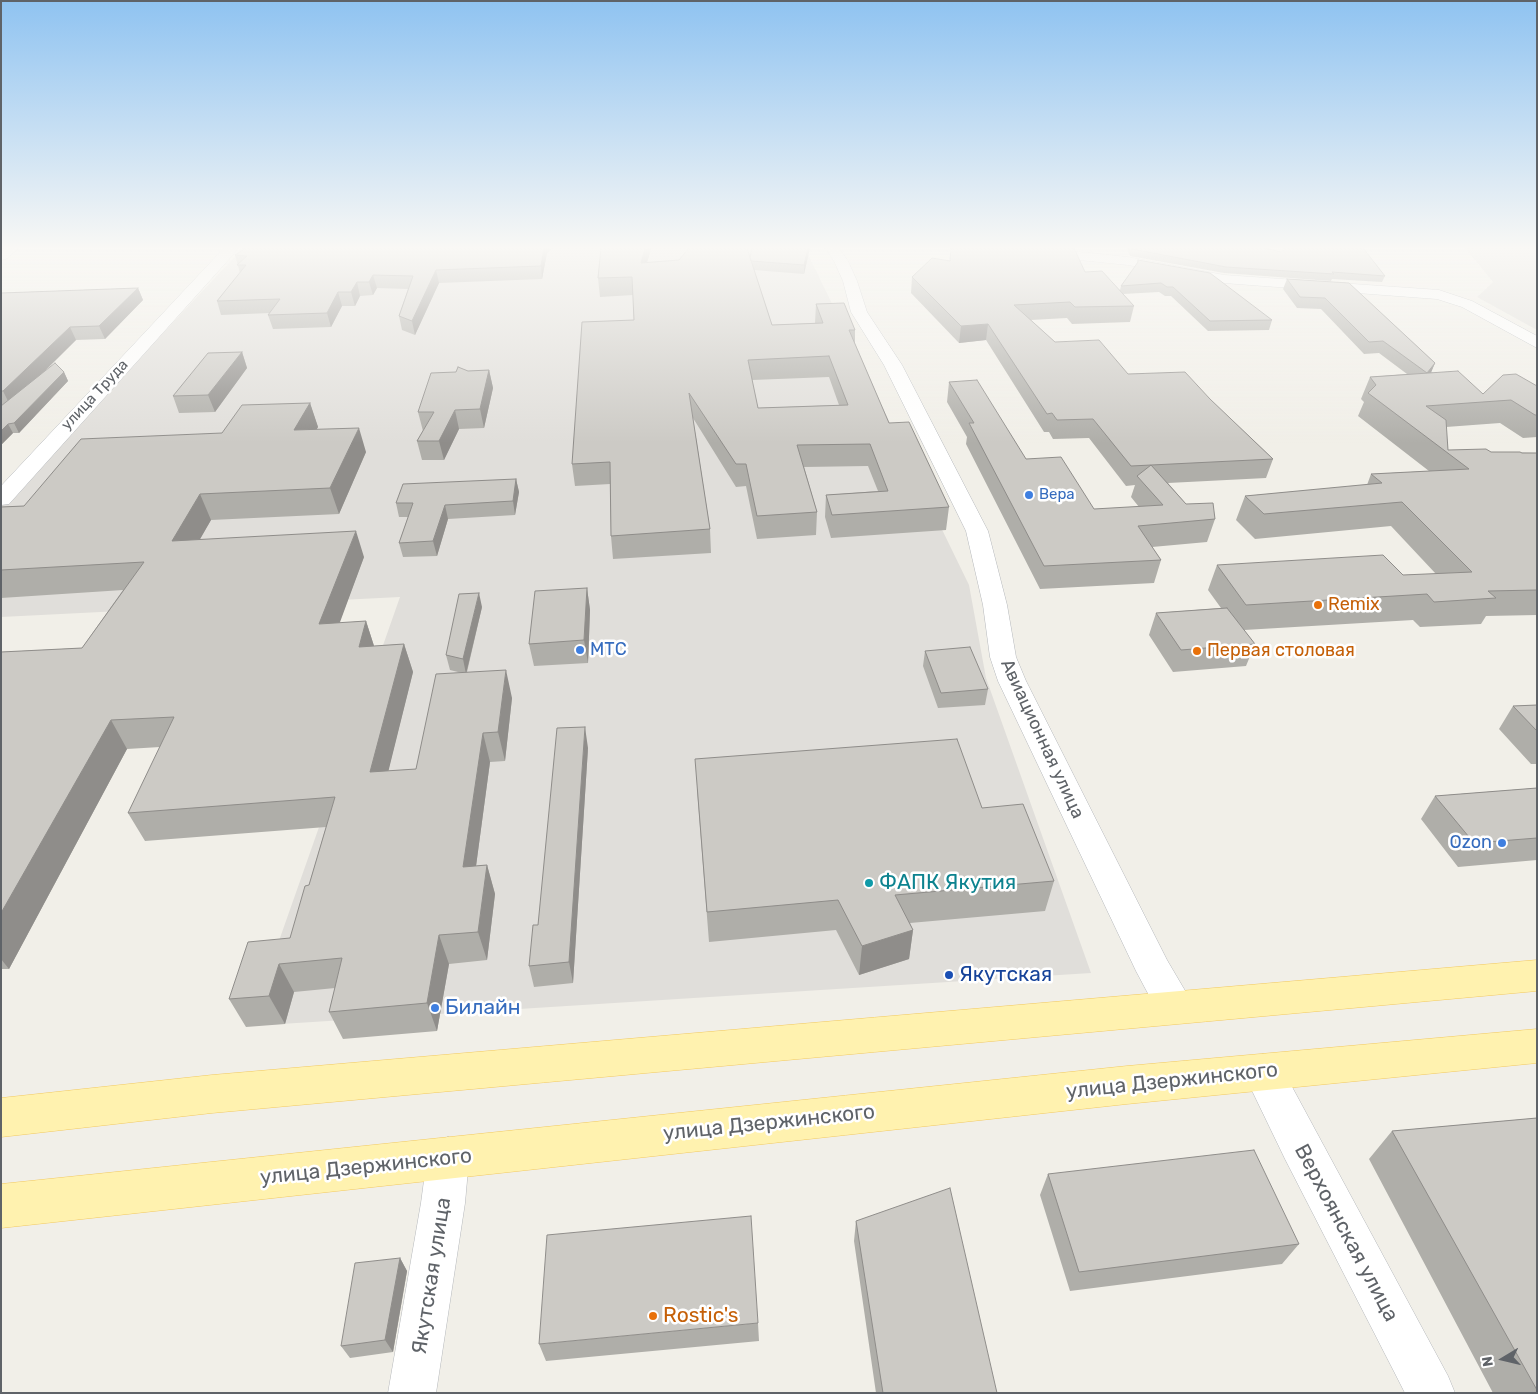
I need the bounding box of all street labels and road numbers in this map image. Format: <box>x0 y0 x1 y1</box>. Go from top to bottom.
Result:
street label: улица Труда <box>58 356 132 434</box>
street label: Авиационная улица <box>996 656 1088 822</box>
street label: улица Дзержинского <box>1065 1057 1279 1105</box>
street label: улица Дзержинского <box>662 1099 876 1147</box>
street label: Верхоянская улица <box>1289 1140 1403 1326</box>
street label: улица Дзержинского <box>259 1143 473 1191</box>
street label: Якутская улица <box>407 1196 457 1356</box>

